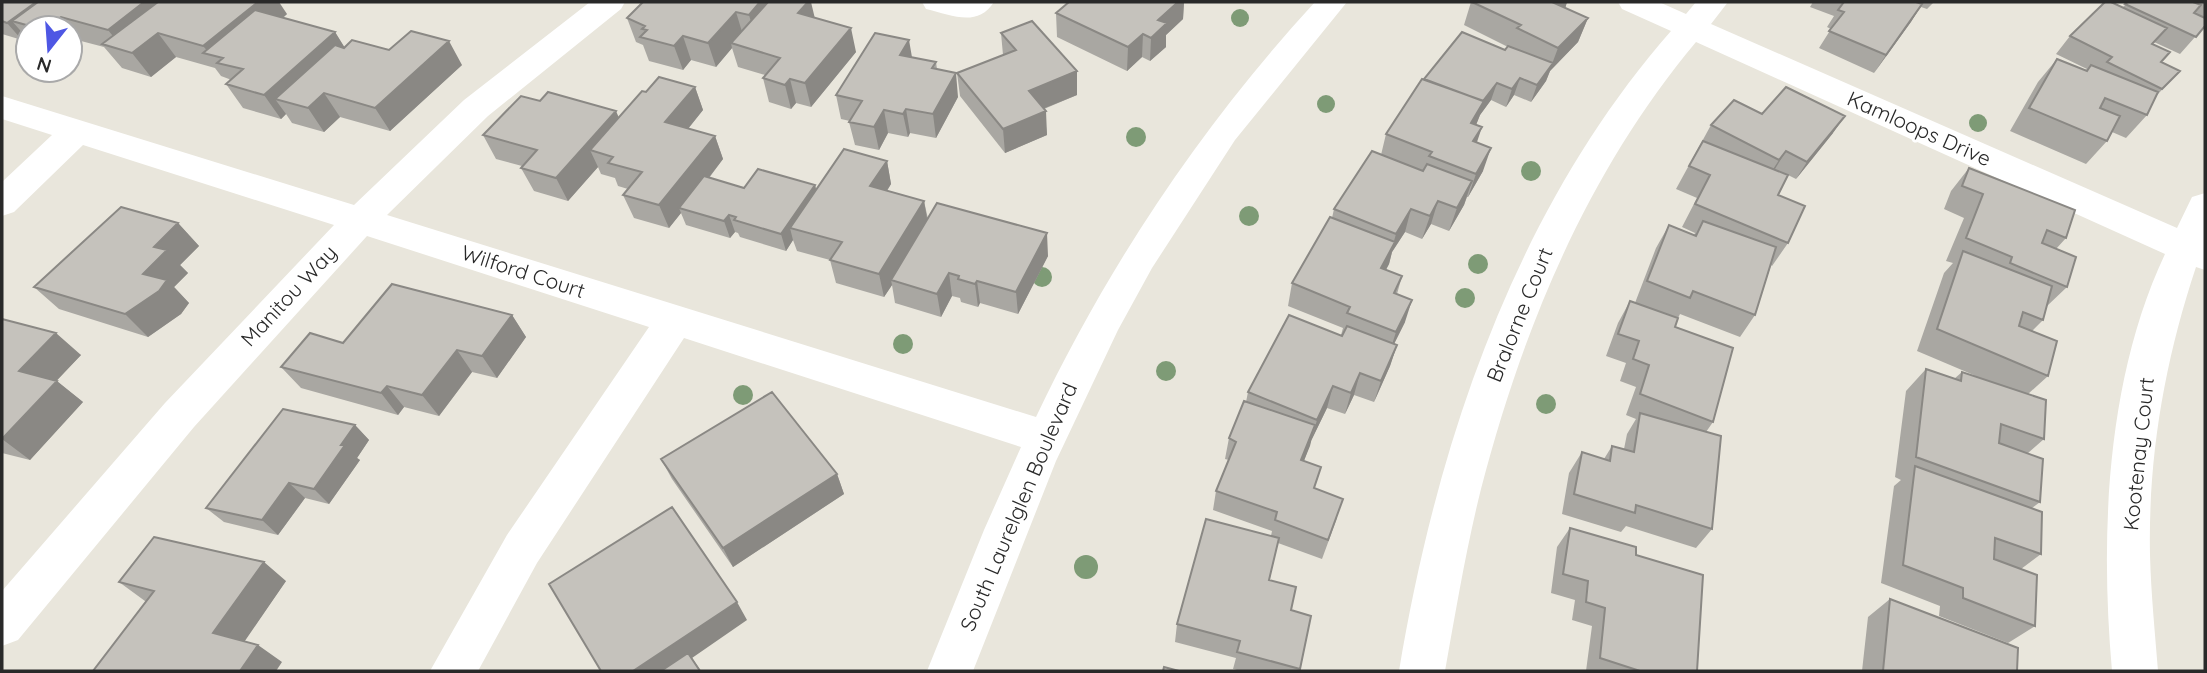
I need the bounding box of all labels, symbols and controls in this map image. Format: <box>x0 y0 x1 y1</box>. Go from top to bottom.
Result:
north arrow <box>14 14 84 84</box>
text: N <box>34 52 54 79</box>
street label: Kamloops Drive <box>1843 85 1995 171</box>
street label: Manitou Way <box>235 239 342 351</box>
street label: Wilford Court <box>458 239 589 303</box>
street label: Bralorne Court <box>1480 244 1558 386</box>
street label: Kootenay Court <box>2117 376 2159 532</box>
street label: South Laurelglen Boulevard <box>954 379 1082 635</box>

